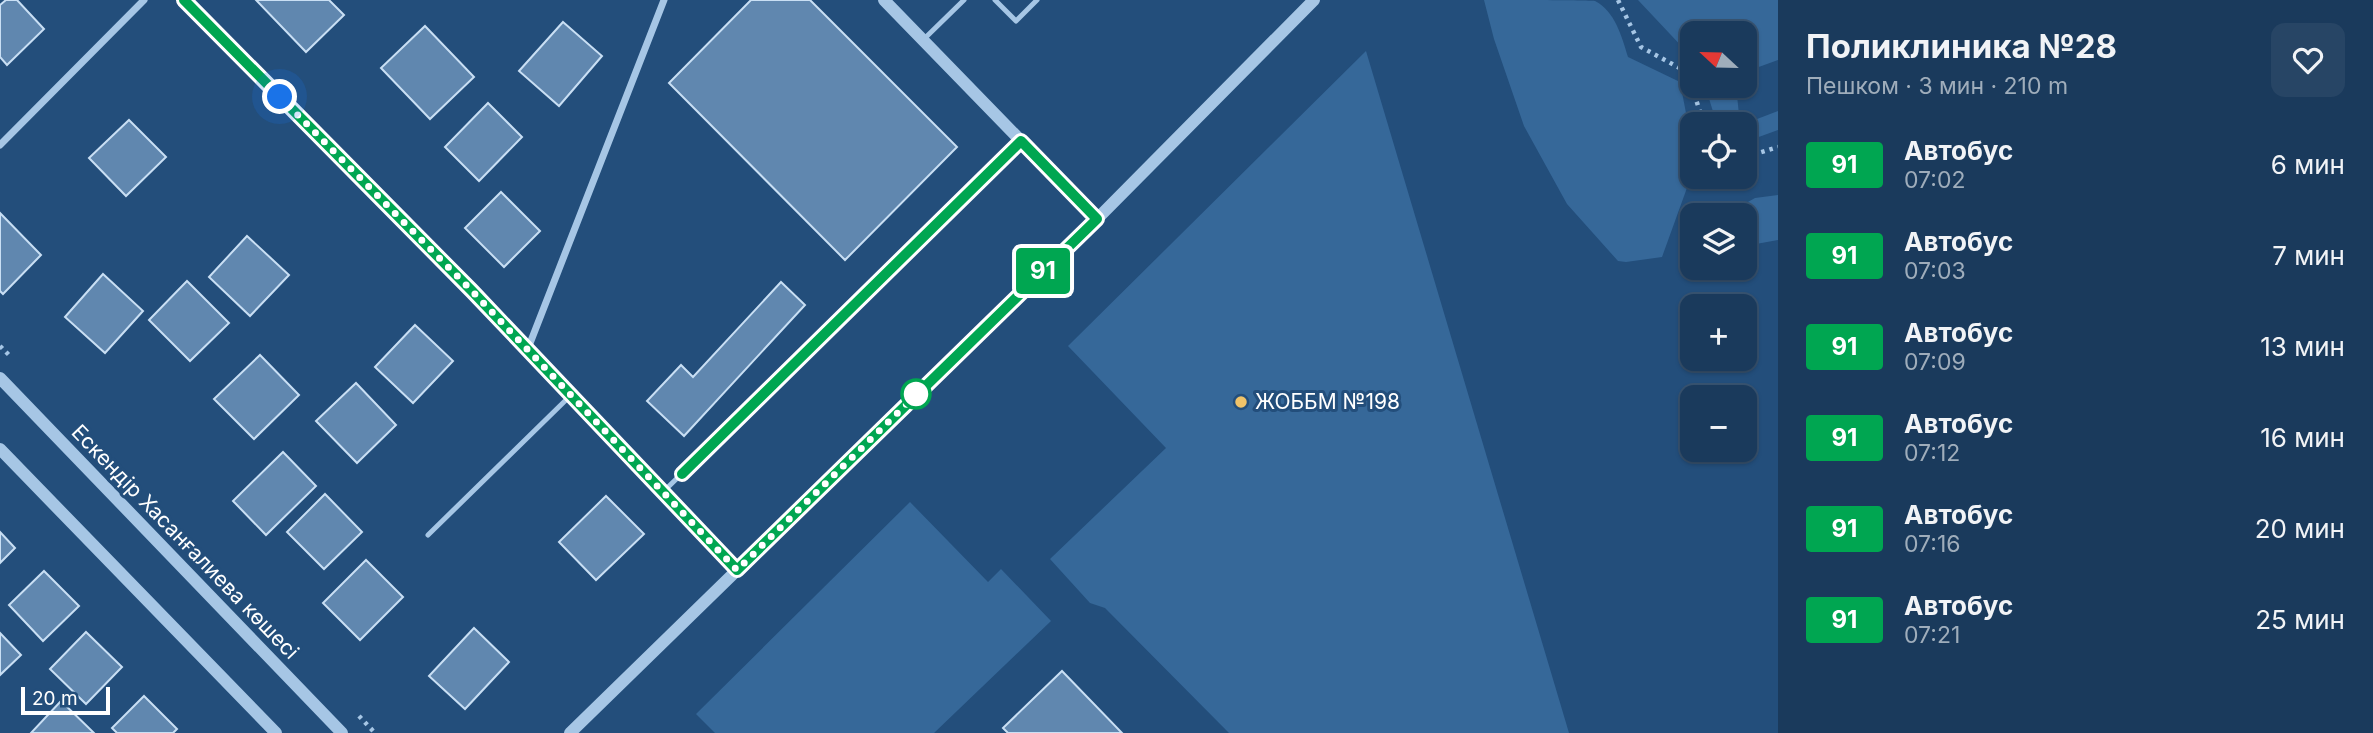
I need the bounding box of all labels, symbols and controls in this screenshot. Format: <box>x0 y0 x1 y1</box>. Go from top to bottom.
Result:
north arrow <box>1680 21 1757 98</box>
map controls <box>1680 21 1757 462</box>
button: heart <box>2271 23 2345 97</box>
text: Поликлиника №28 <box>1806 26 2117 66</box>
text: Пешком · 3 мин · 210 m <box>1806 72 2068 100</box>
your location <box>262 79 297 114</box>
button: locate <box>1680 112 1757 189</box>
text: Автобус <box>1904 135 2013 166</box>
text: 6 мин <box>2271 149 2345 180</box>
text: 91 <box>1832 150 1857 179</box>
text: 07:02 <box>1904 166 1965 194</box>
button: layers <box>1680 203 1757 280</box>
text: Автобус <box>1904 226 2013 257</box>
text: 7 мин <box>2272 240 2345 271</box>
text: 91 <box>1832 241 1857 270</box>
line badge: 91 <box>1012 248 1074 294</box>
text: 91 <box>1030 256 1056 285</box>
text: 07:03 <box>1904 257 1966 285</box>
button: + <box>1680 294 1757 371</box>
text: Автобус <box>1904 317 2013 348</box>
text: 13 мин <box>2260 331 2345 362</box>
text: 91 <box>1832 332 1857 361</box>
text: 07:09 <box>1904 348 1966 376</box>
unlabelled marker <box>901 379 931 409</box>
button: − <box>1680 385 1757 462</box>
place label: ЖОББМ №198 <box>1255 389 1400 414</box>
marker: ЖОББМ №198 <box>1233 394 1249 410</box>
text: Автобус <box>1904 408 2013 439</box>
street label: Ескендір Хасанғалиева көшесі <box>67 419 304 664</box>
text: 16 мин <box>2260 422 2345 453</box>
text: 91 <box>1832 423 1857 452</box>
text: 07:12 <box>1904 439 1960 467</box>
text: Автобус <box>1904 499 2013 530</box>
text: 20 мин <box>2255 513 2345 544</box>
text: 91 <box>1832 514 1857 543</box>
text: 07:16 <box>1904 530 1961 558</box>
text: Автобус <box>1904 590 2013 621</box>
text: 25 мин <box>2255 604 2345 635</box>
text: 91 <box>1832 605 1857 634</box>
text: 07:21 <box>1904 621 1960 649</box>
scale bar <box>21 684 110 716</box>
text: 20 m <box>32 687 78 710</box>

